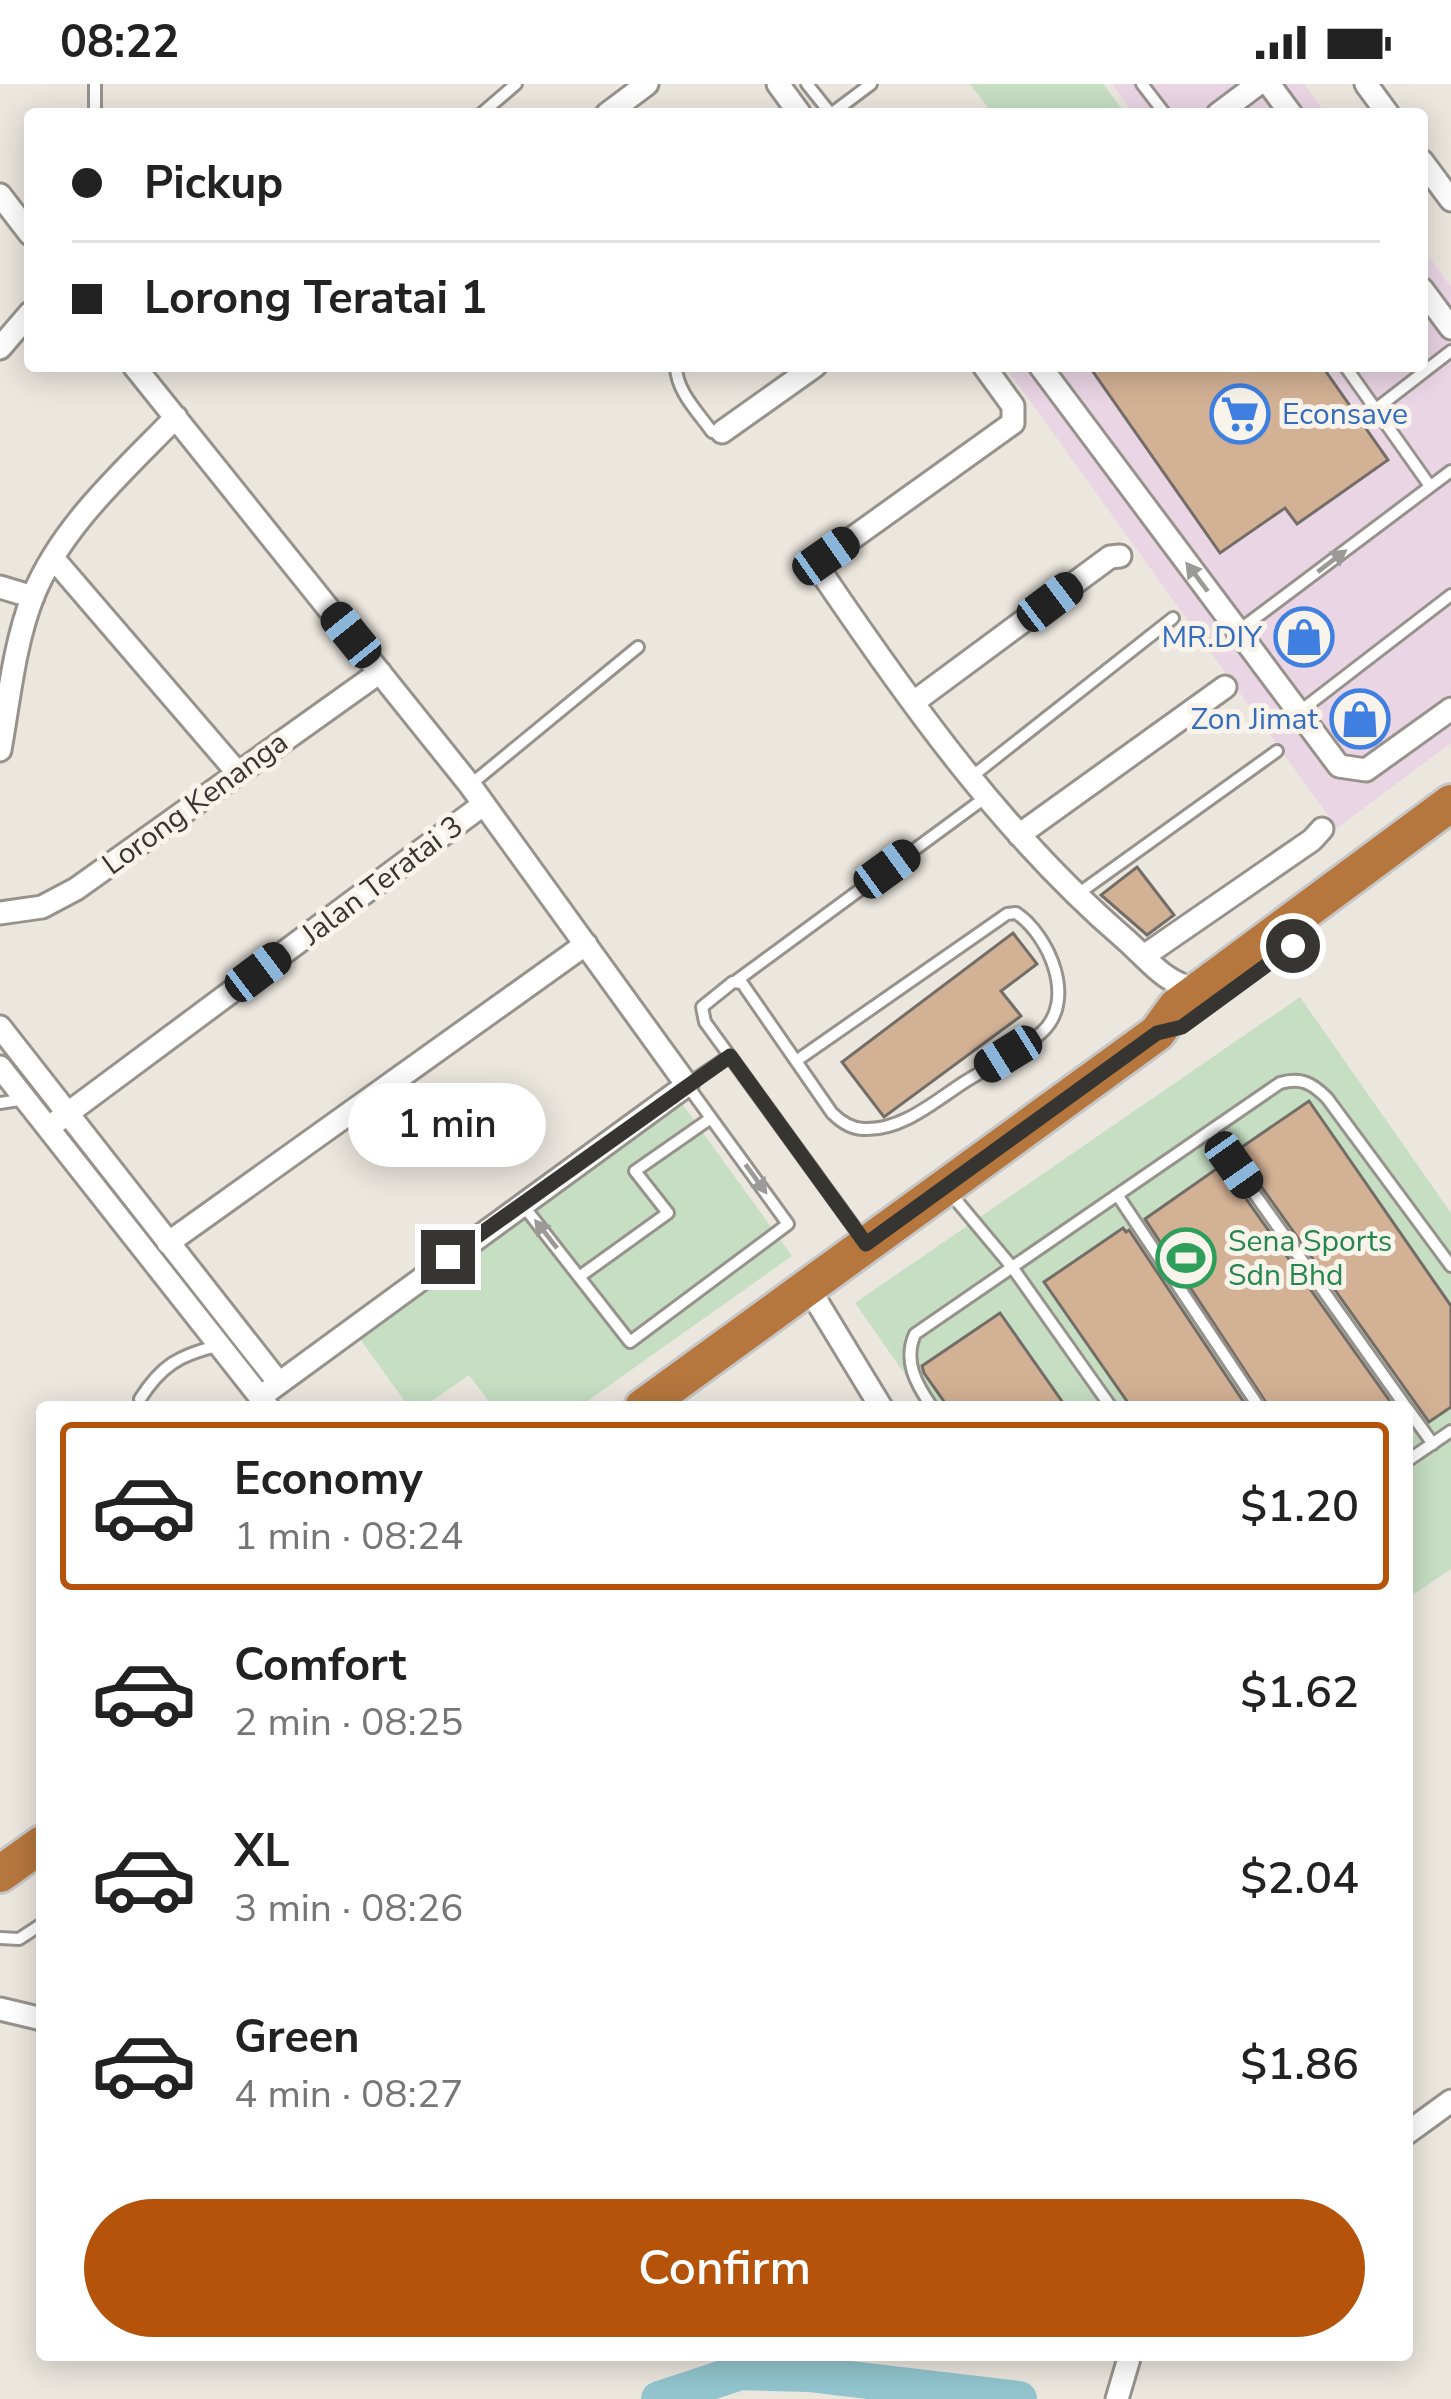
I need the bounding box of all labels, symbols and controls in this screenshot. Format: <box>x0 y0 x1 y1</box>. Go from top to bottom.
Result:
text: 08:22 <box>60 12 179 73</box>
text: Pickup <box>144 153 283 214</box>
text: Lorong Teratai 1 <box>144 268 487 329</box>
supermarket icon: Econsave <box>1209 383 1271 445</box>
place label: Econsave <box>1282 394 1408 435</box>
car <box>786 521 866 591</box>
one-way arrow <box>1316 549 1348 574</box>
one-way arrow <box>1186 561 1210 592</box>
car <box>1010 566 1090 638</box>
car <box>314 596 388 674</box>
shop icon: MR.DIY <box>1273 606 1335 668</box>
place label: MR.DIY <box>1161 617 1263 658</box>
shop icon: Zon Jimat <box>1329 688 1391 750</box>
place label: Zon Jimat <box>1191 699 1318 740</box>
street label: Lorong Kenanga <box>94 722 296 885</box>
street label: Jalan Teratai 3 <box>292 806 471 955</box>
car <box>847 833 927 905</box>
route start <box>1266 919 1320 973</box>
car <box>218 936 298 1008</box>
car <box>968 1020 1048 1088</box>
callout: 1 min <box>349 1083 547 1167</box>
text: 1 min <box>397 1098 497 1151</box>
car <box>1199 1125 1269 1205</box>
one-way arrow <box>744 1163 767 1195</box>
one-way arrow <box>534 1218 559 1250</box>
place label: Sena Sports Sdn Bhd <box>1228 1221 1392 1296</box>
sports icon: Sena Sports Sdn Bhd <box>1155 1227 1217 1289</box>
route end <box>421 1230 475 1284</box>
text: Economy <box>234 1449 423 1510</box>
icon: car <box>90 1452 198 1560</box>
text: $1.20 <box>1240 1476 1359 1537</box>
text: 1 min · 08:24 <box>234 1510 463 1563</box>
text: Comfort <box>234 1635 406 1696</box>
icon: car <box>90 1638 198 1746</box>
text: $1.62 <box>1240 1662 1359 1723</box>
text: 2 min · 08:25 <box>234 1696 463 1749</box>
text: XL <box>234 1821 290 1882</box>
icon: car <box>90 1824 198 1932</box>
text: $2.04 <box>1240 1848 1359 1909</box>
text: 3 min · 08:26 <box>234 1882 463 1935</box>
text: Green <box>234 2007 360 2068</box>
icon: car <box>90 2010 198 2118</box>
text: $1.86 <box>1240 2034 1359 2095</box>
text: 4 min · 08:27 <box>234 2068 463 2121</box>
button: Confirm <box>84 2199 1365 2337</box>

